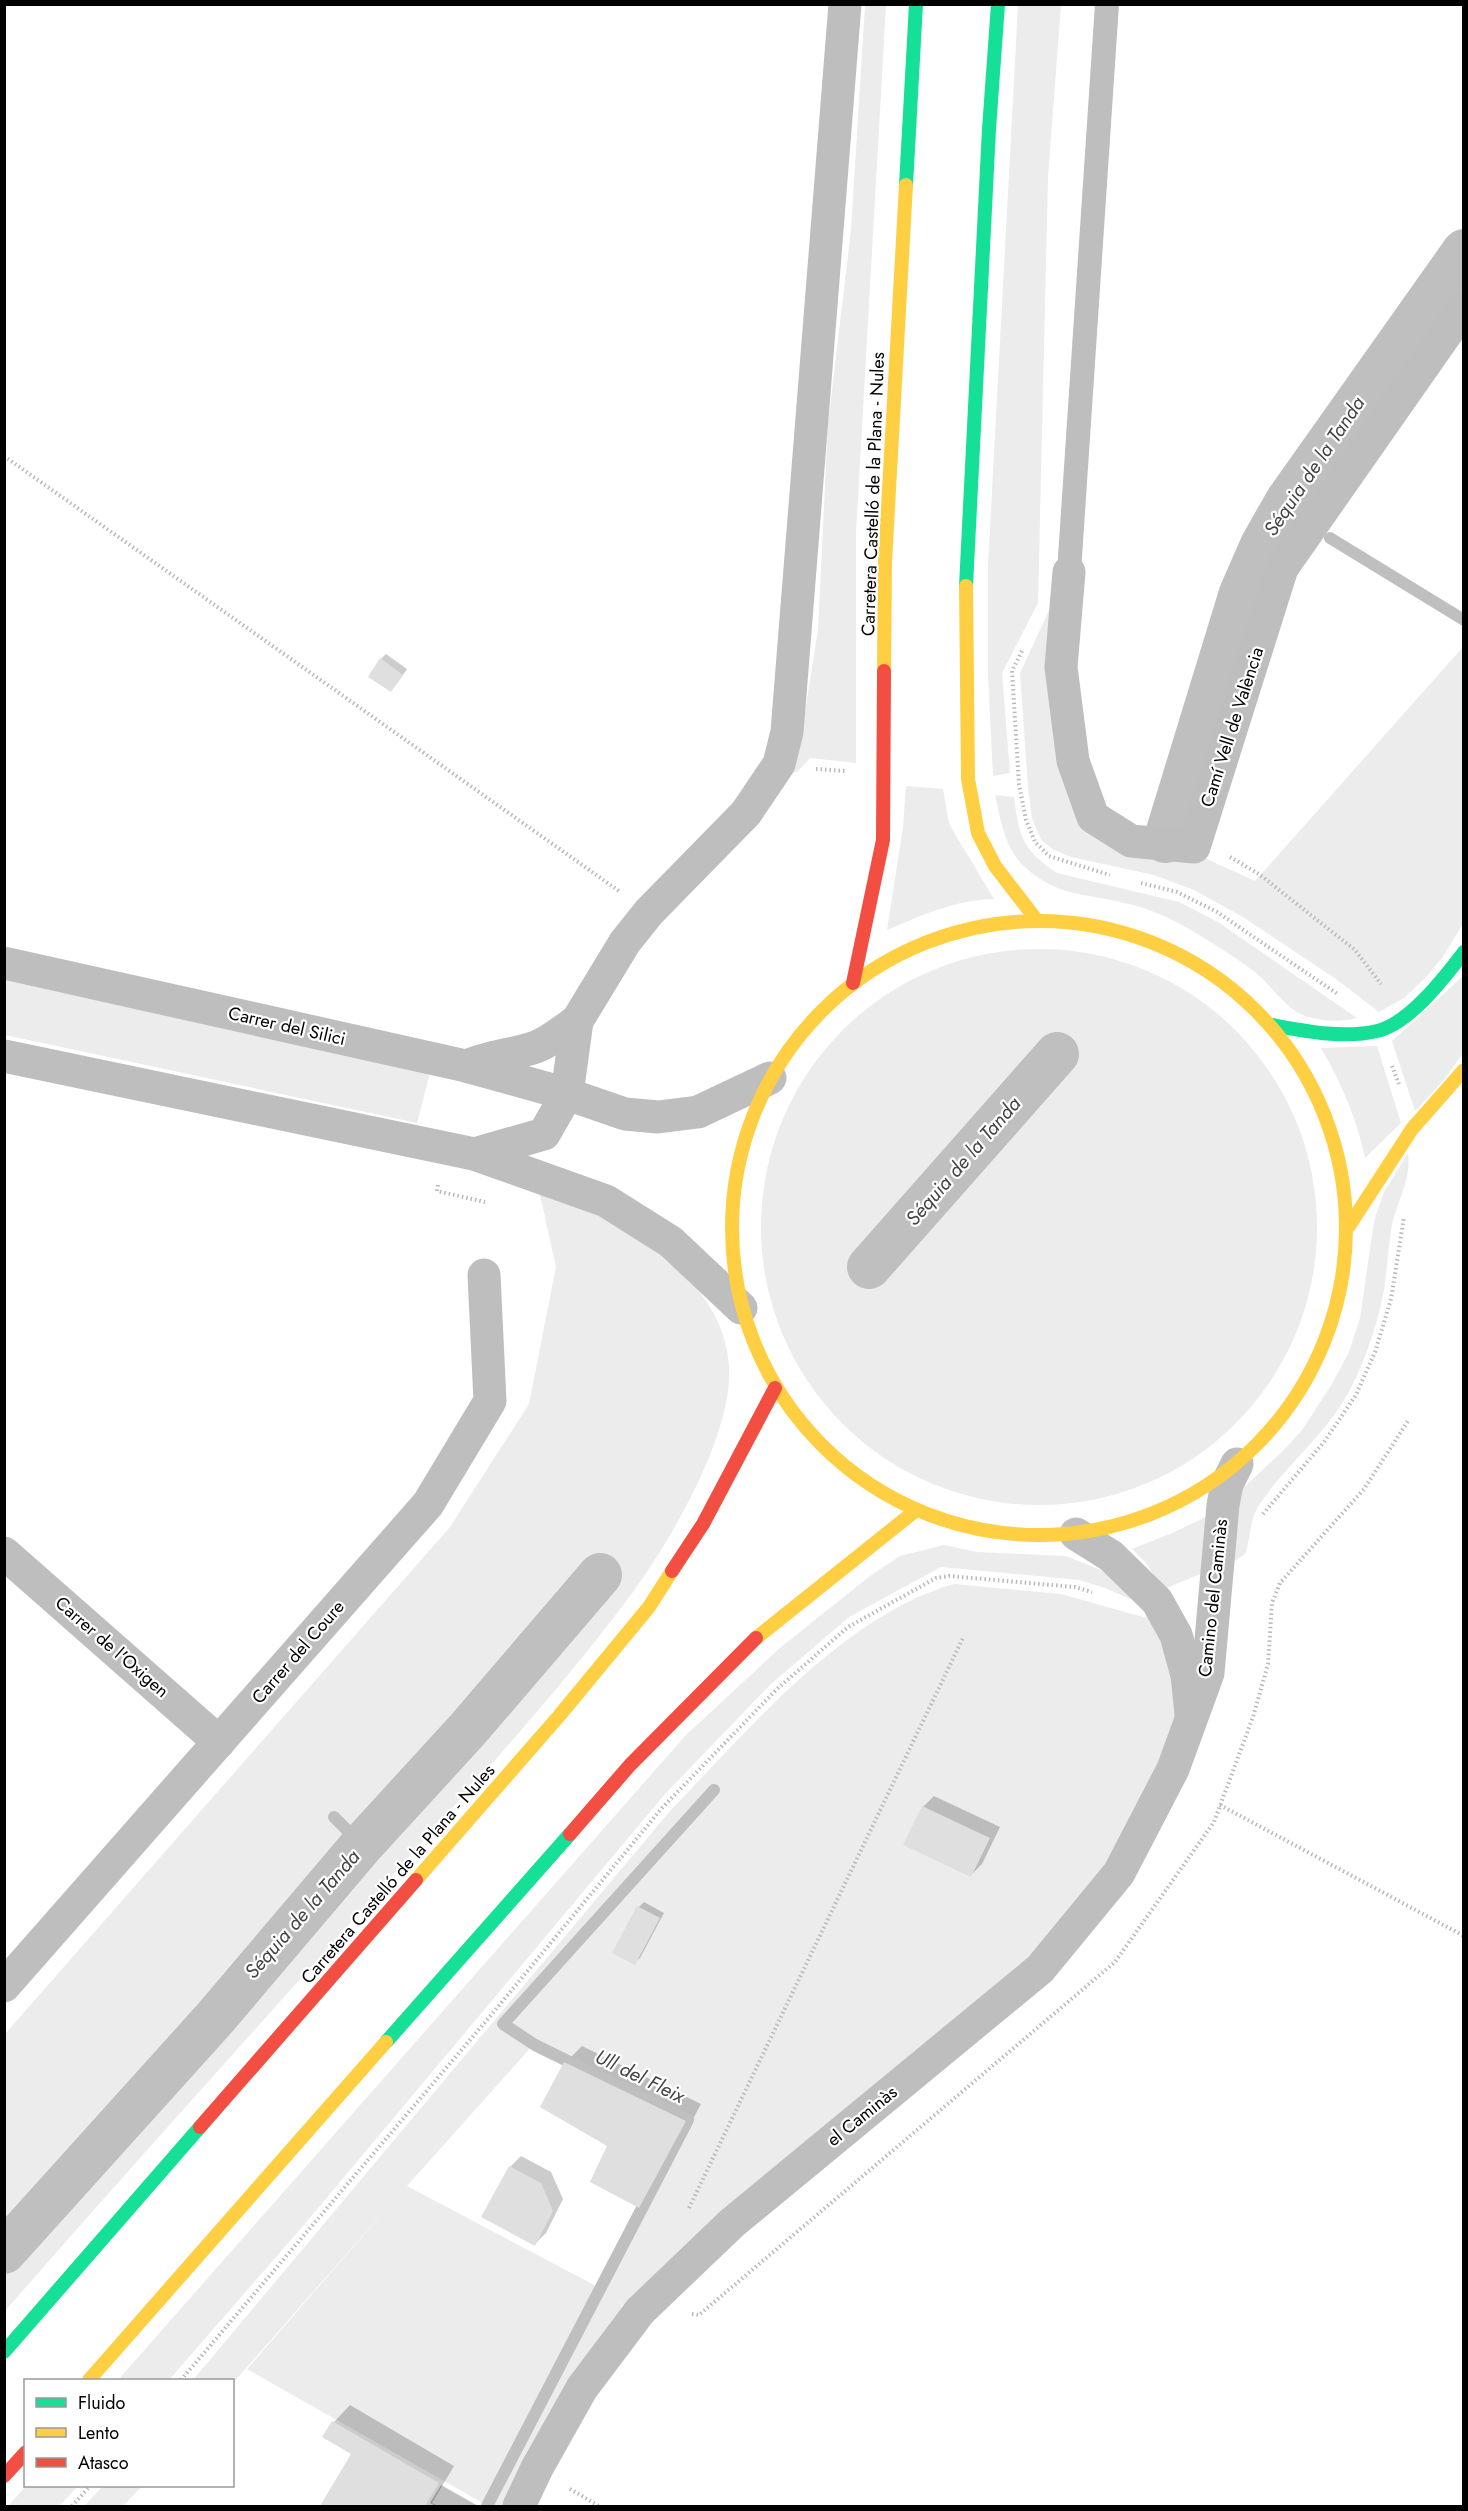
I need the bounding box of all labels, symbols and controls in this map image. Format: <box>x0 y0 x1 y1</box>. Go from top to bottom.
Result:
street label: Carretera Castelló de la Plana - Nules <box>855 352 891 636</box>
water label: Séquia de la Tanda <box>1257 391 1372 542</box>
street label: Camí Vell de València <box>1194 644 1270 810</box>
street label: Carrer del Silici <box>226 1000 348 1052</box>
water label: Séquia de la Tanda <box>899 1090 1028 1232</box>
street label: Camino del Caminàs <box>1192 1518 1234 1678</box>
street label: Carrer de l'Oxigen <box>50 1590 174 1704</box>
street label: Carrer del Coure <box>246 1595 350 1709</box>
street label: Carretera Castelló de la Plana - Nules <box>295 1758 501 1990</box>
water label: Séquia de la Tanda <box>238 1843 367 1985</box>
water label: Ull del Fleix <box>590 2042 691 2111</box>
street label: el Caminàs <box>821 2079 903 2153</box>
legend <box>24 2379 234 2487</box>
text: Fluido <box>78 2390 126 2416</box>
text: Lento <box>78 2420 119 2446</box>
text: Atasco <box>78 2450 129 2476</box>

